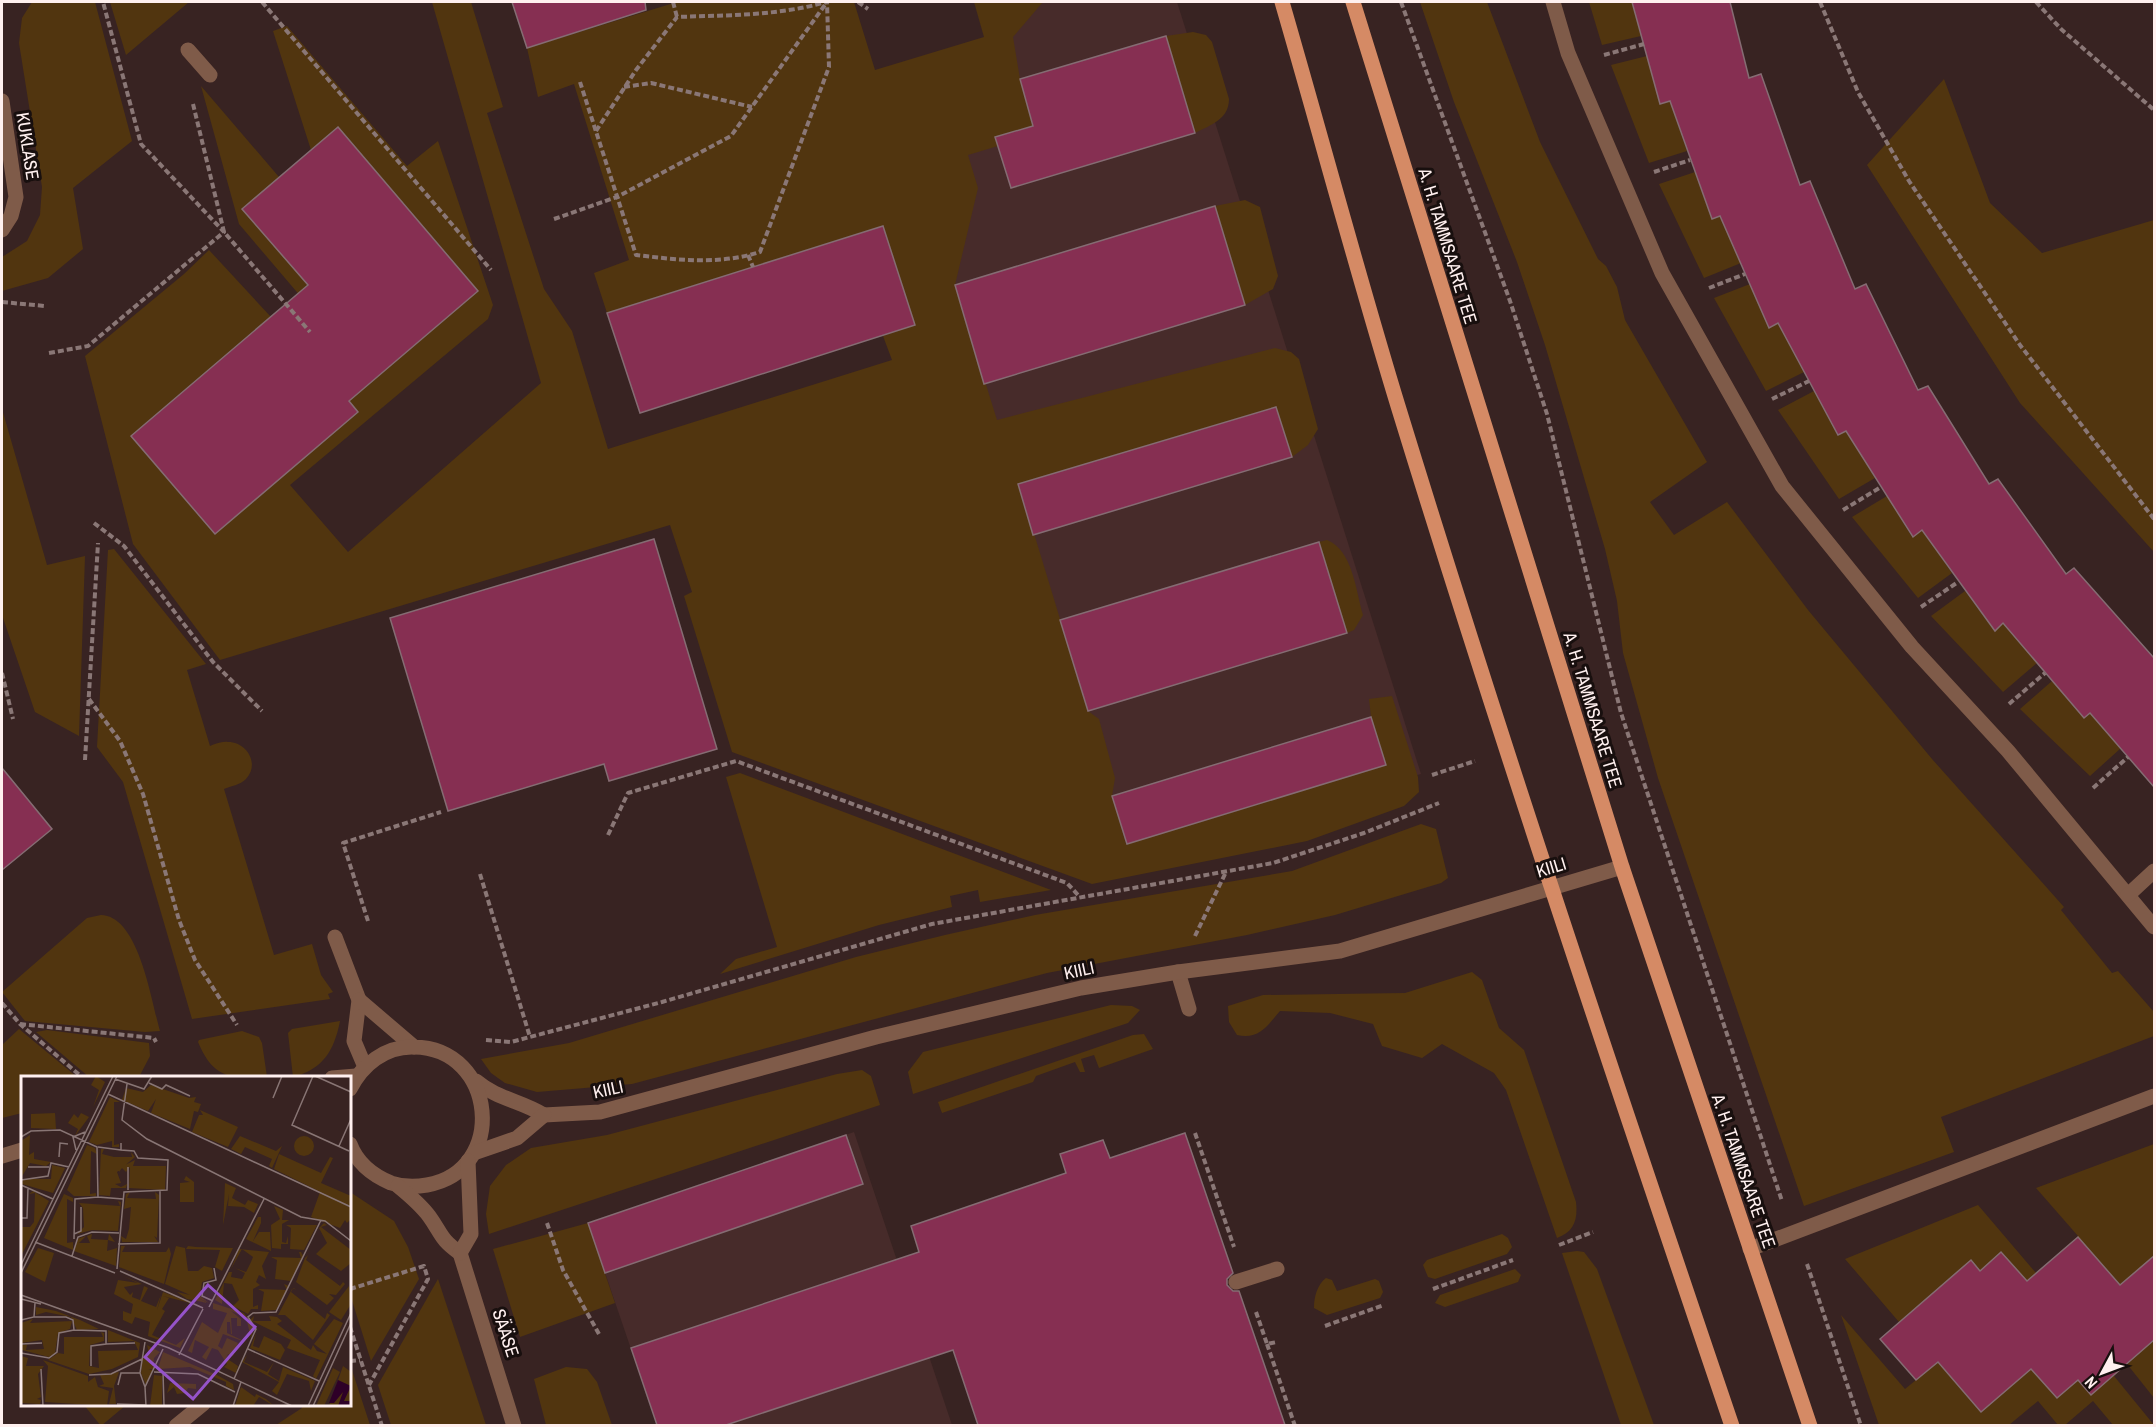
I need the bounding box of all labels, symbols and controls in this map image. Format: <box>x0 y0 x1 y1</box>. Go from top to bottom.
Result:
street label: KUKLASE <box>10 110 46 182</box>
street label: A. H. TAMMSAARE TEE <box>1412 164 1484 327</box>
street label: A. H. TAMMSAARE TEE <box>1557 628 1629 791</box>
street label: KIILI <box>1533 851 1569 883</box>
street label: KIILI <box>1062 955 1096 985</box>
street label: KIILI <box>591 1074 625 1104</box>
inset map <box>21 1076 351 1406</box>
street label: A. H. TAMMSAARE TEE <box>1706 1090 1782 1251</box>
street label: SÄÄSE <box>487 1306 525 1360</box>
north arrow <box>2072 1343 2132 1403</box>
text: N <box>2079 1372 2102 1394</box>

